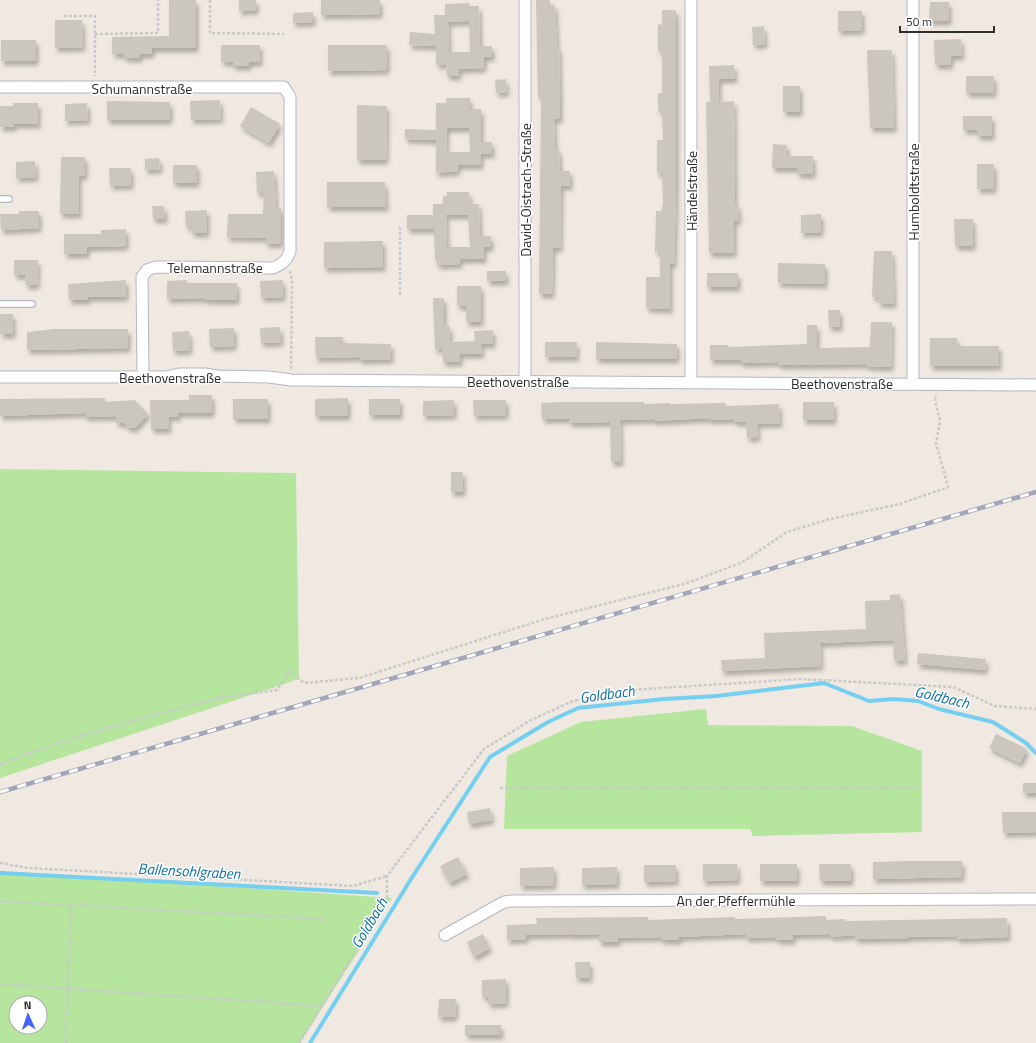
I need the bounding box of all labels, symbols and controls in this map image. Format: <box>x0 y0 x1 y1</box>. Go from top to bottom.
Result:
scale bar <box>900 8 994 34</box>
text: 50 m <box>906 12 932 31</box>
street label: Schumannstraße <box>92 78 192 99</box>
street label: David-Oistrach-Straße <box>515 123 536 257</box>
street label: Humboldtstraße <box>903 143 924 241</box>
street label: Händelstraße <box>681 151 702 231</box>
street label: Telemannstraße <box>167 257 263 278</box>
street label: Beethovenstraße <box>119 367 221 388</box>
street label: Beethovenstraße <box>467 371 569 392</box>
street label: Beethovenstraße <box>791 373 893 394</box>
water label: Goldbach <box>578 679 636 709</box>
water label: Goldbach <box>912 680 972 715</box>
water label: Ballensohlgraben <box>137 857 241 885</box>
street label: An der Pfeffermühle <box>676 890 796 911</box>
water label: Goldbach <box>345 893 393 953</box>
north arrow <box>8 995 48 1035</box>
text: N <box>23 997 32 1013</box>

